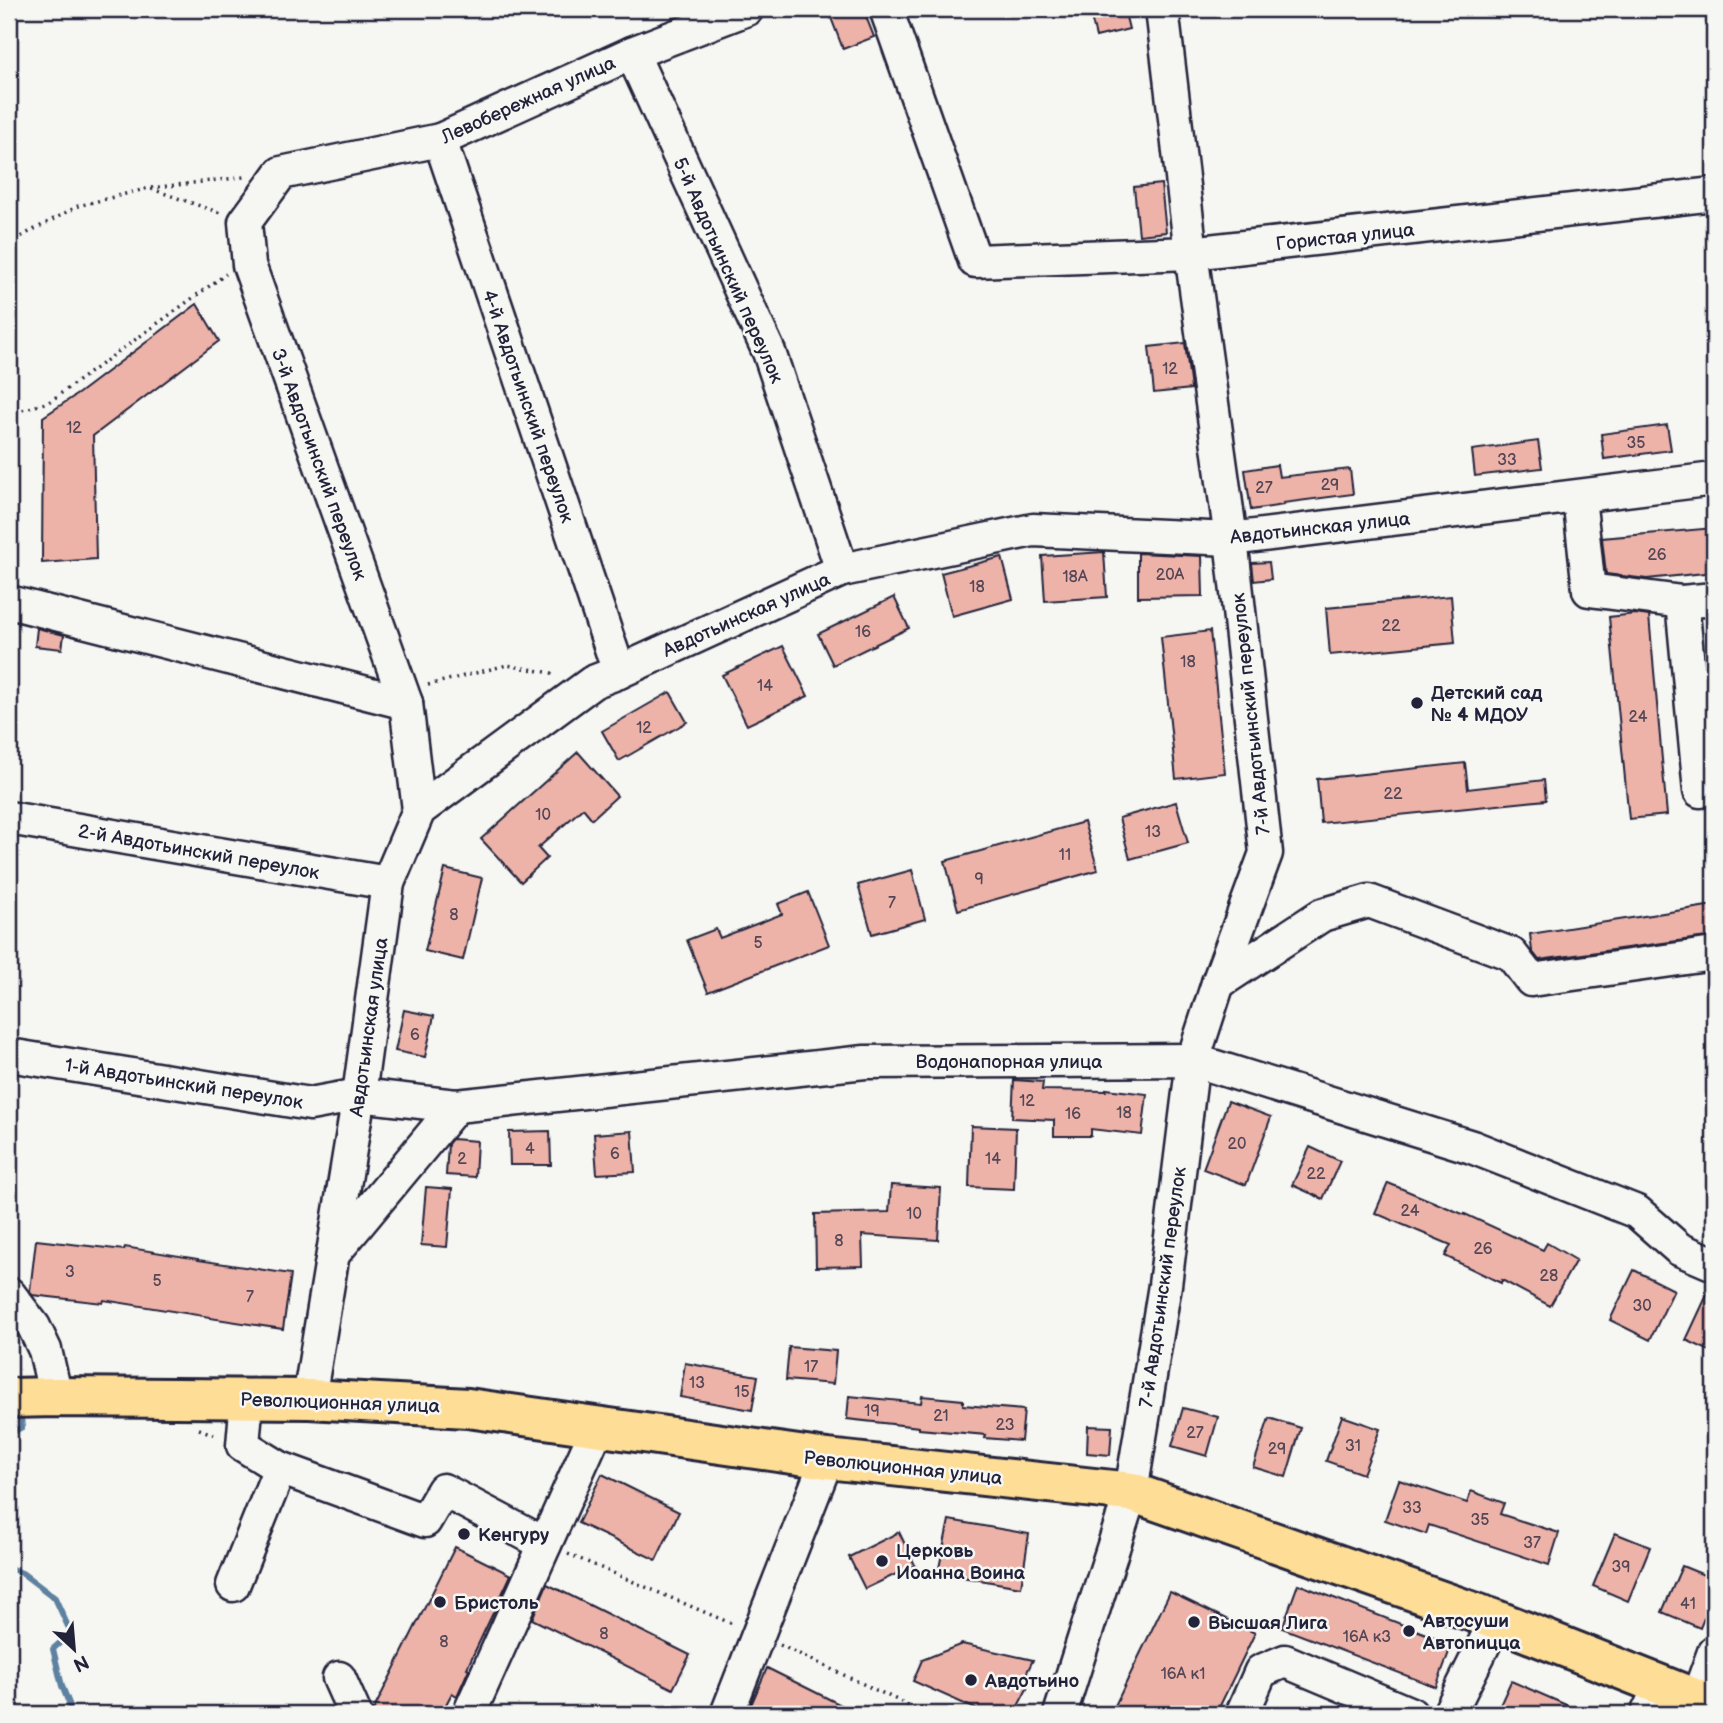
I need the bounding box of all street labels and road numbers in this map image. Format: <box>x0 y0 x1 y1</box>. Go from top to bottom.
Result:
street label: Левобережная улица <box>437 52 619 150</box>
street label: 5-й Авдотьинский переулок <box>667 154 788 387</box>
street label: Гористая улица <box>1275 219 1415 256</box>
street label: 4-й Авдотьинский переулок <box>477 287 578 526</box>
street label: 3-й Авдотьинский переулок <box>266 345 371 584</box>
street label: Авдотьинская улица <box>1228 508 1411 549</box>
street label: Авдотьинская улица <box>658 568 834 663</box>
street label: 7-й Авдотьинский переулок <box>1227 592 1276 836</box>
street label: 2-й Авдотьинский переулок <box>76 820 321 885</box>
street label: Авдотьинская улица <box>345 936 393 1119</box>
street label: Водонапорная улица <box>916 1051 1102 1074</box>
street label: 1-й Авдотьинский переулок <box>63 1054 305 1115</box>
street label: 7-й Авдотьинский переулок <box>1135 1165 1192 1409</box>
street label: Революционная улица <box>240 1389 440 1418</box>
street label: Революционная улица <box>802 1447 1003 1490</box>

